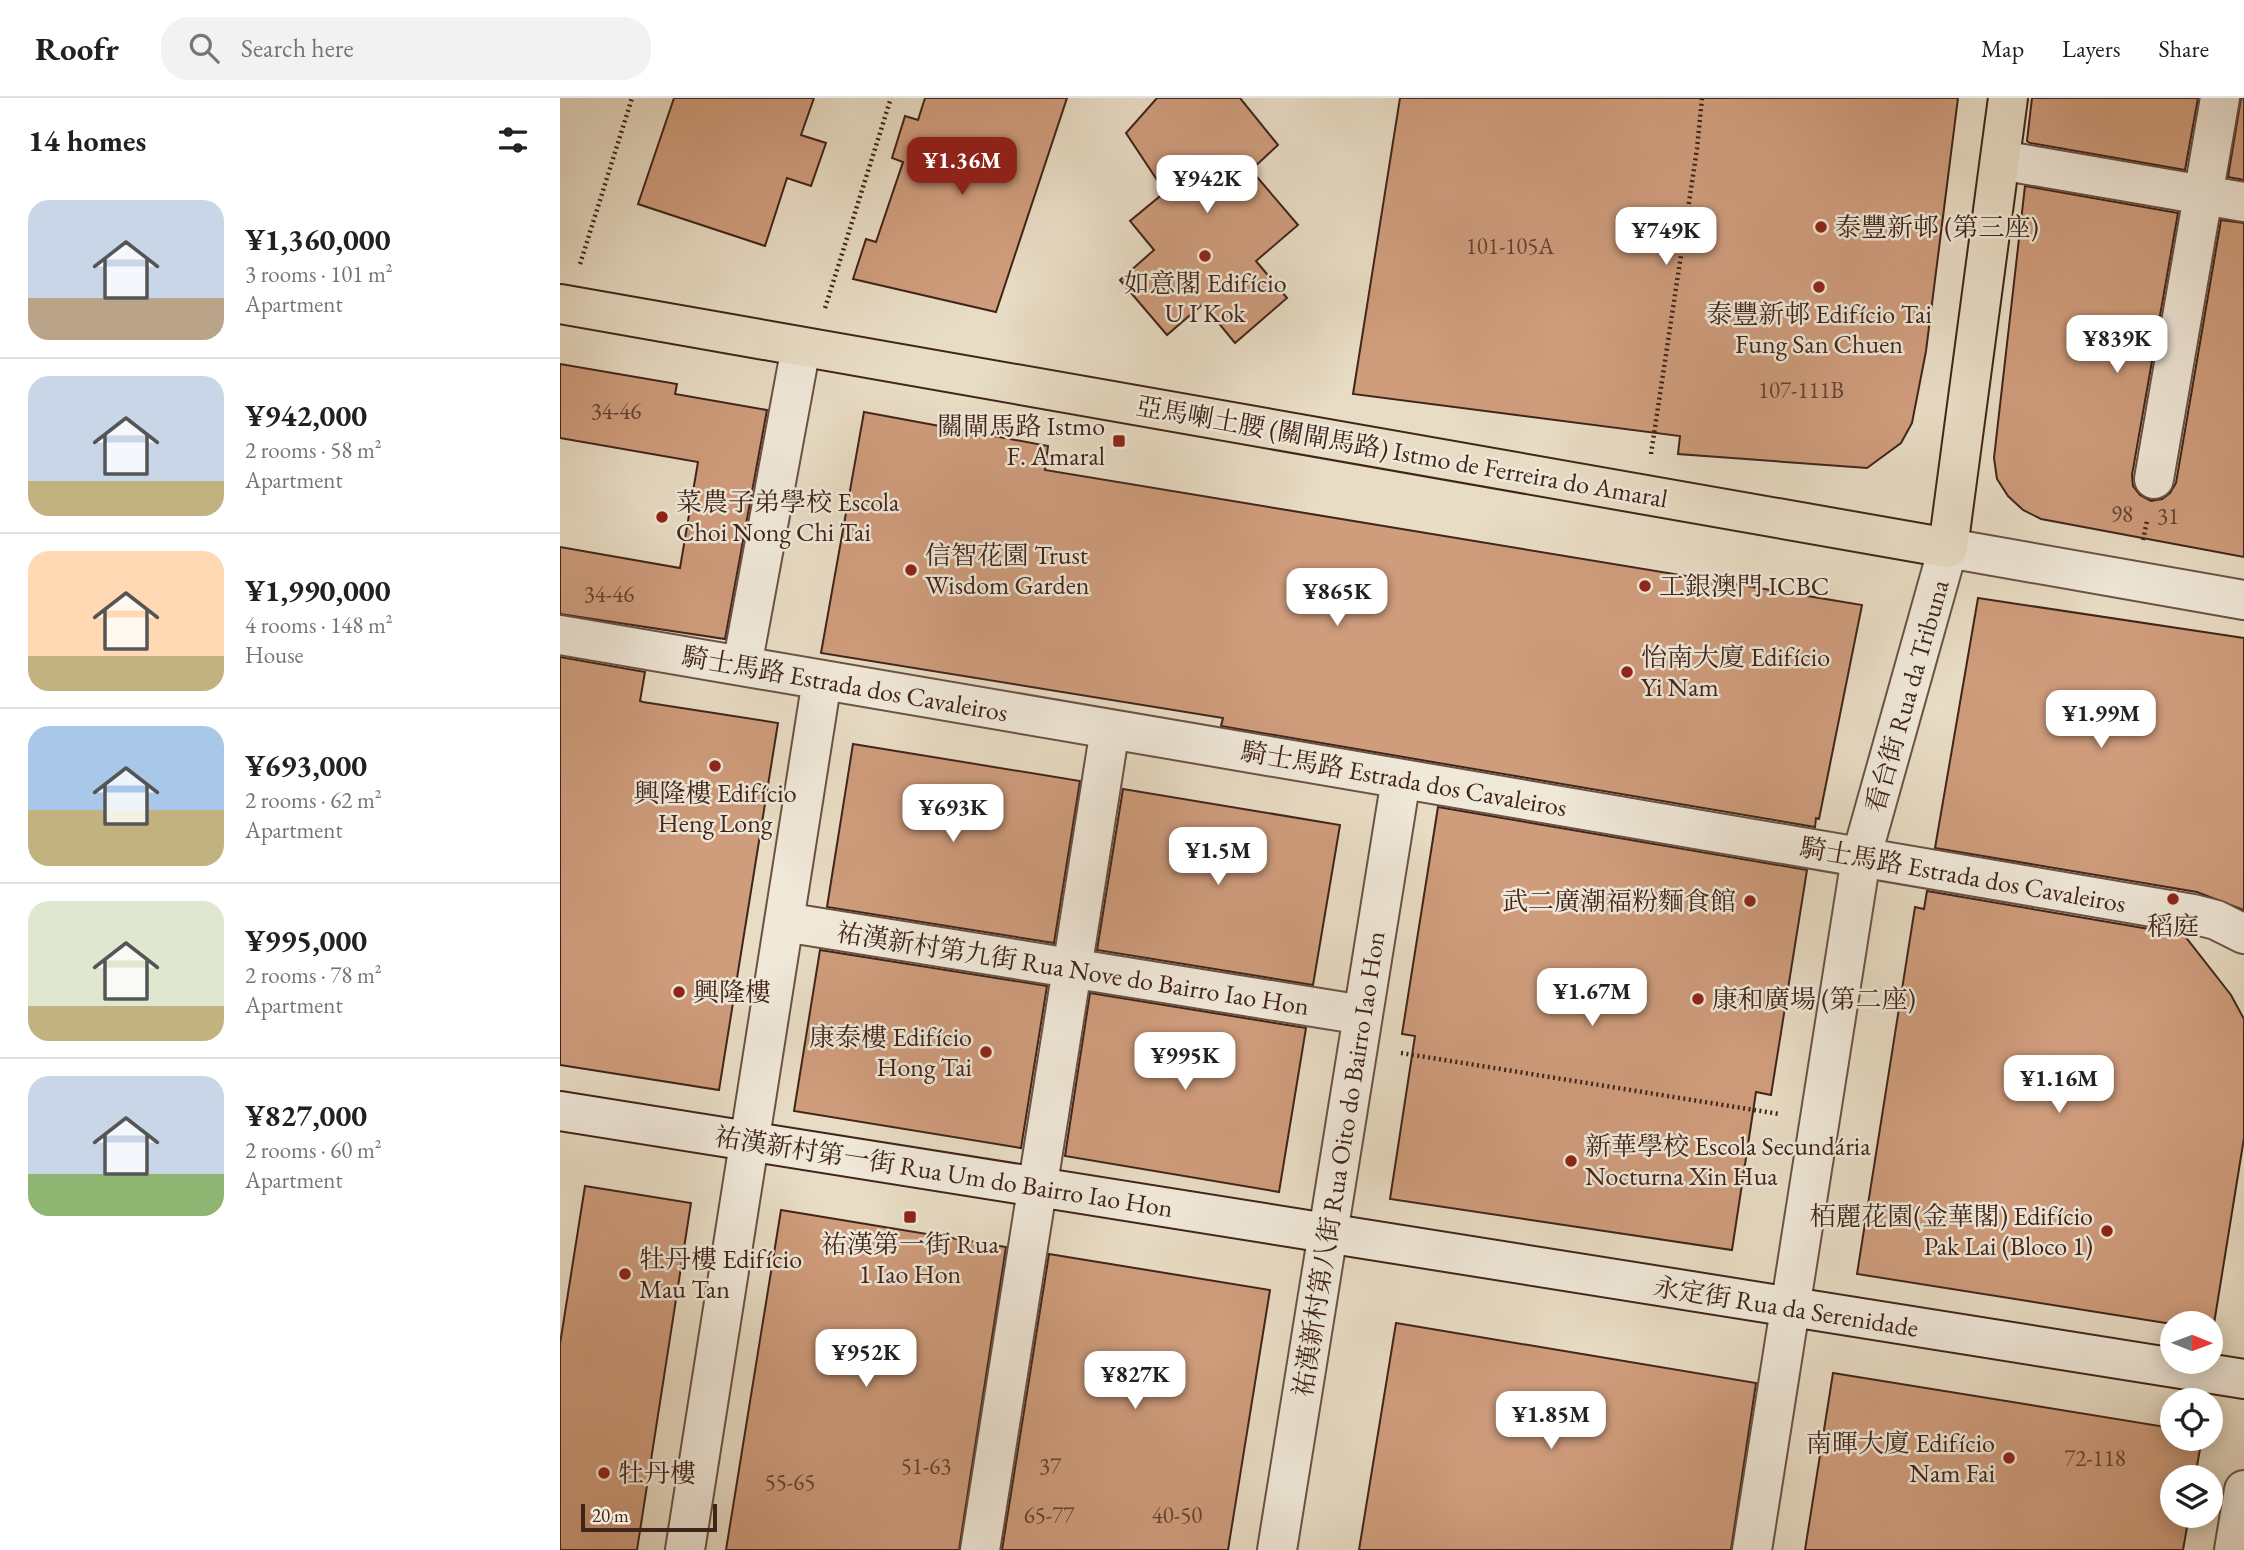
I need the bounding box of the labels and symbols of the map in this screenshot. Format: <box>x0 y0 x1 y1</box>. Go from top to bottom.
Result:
pin: ¥1.36M <box>905 138 1019 197</box>
pin: ¥942K <box>1158 156 1256 215</box>
pin: ¥749K <box>1617 208 1715 267</box>
place label: 泰豐新邨 (第三座) <box>1835 210 2039 244</box>
marker: 泰豐新邨 (第三座) <box>1813 219 1829 235</box>
house number: 101-105A <box>1466 231 1555 261</box>
marker: 如意閣 Edifício U I Kok <box>1197 248 1213 264</box>
place label: 如意閣 Edifício U I Kok <box>1123 266 1287 330</box>
marker: 泰豐新邨 Edifício Tai Fung San Chuen <box>1811 279 1827 295</box>
place label: 泰豐新邨 Edifício Tai Fung San Chuen <box>1706 297 1932 361</box>
pin: ¥839K <box>2068 316 2166 375</box>
house number: 107-111B <box>1758 375 1844 405</box>
street label: 亞馬喇土腰 (關閘馬路) Istmo de Ferreira do Amaral <box>1134 388 1670 516</box>
house number: 34-46 <box>591 396 641 426</box>
place label: 關閘馬路 Istmo F. Amaral <box>937 409 1105 473</box>
marker: 關閘馬路 Istmo F. Amaral <box>1111 433 1127 449</box>
place label: 菜農子弟學校 Escola Choi Nong Chi Tai <box>676 485 900 549</box>
house number: 98 <box>2111 499 2133 529</box>
house number: 31 <box>2157 501 2179 531</box>
marker: 菜農子弟學校 Escola Choi Nong Chi Tai <box>654 509 670 525</box>
place label: 信智花園 Trust Wisdom Garden <box>925 538 1090 602</box>
marker: 信智花園 Trust Wisdom Garden <box>903 562 919 578</box>
pin: ¥865K <box>1288 568 1386 628</box>
place label: 工銀澳門 ICBC <box>1659 569 1829 603</box>
street label: 看台街 Rua da Tribuna <box>1857 575 1957 816</box>
marker: 工銀澳門 ICBC <box>1637 578 1653 594</box>
house number: 34-46 <box>584 579 634 609</box>
street label: 騎士馬路 Estrada dos Cavaleiros <box>679 639 1011 729</box>
place label: 怡南大廈 Edifício Yi Nam <box>1641 640 1830 704</box>
marker: 怡南大廈 Edifício Yi Nam <box>1619 664 1635 680</box>
pin: ¥1.99M <box>2044 690 2158 750</box>
street label: 騎士馬路 Estrada dos Cavaleiros <box>1238 734 1570 824</box>
marker: 興隆樓 Edifício Heng Long <box>707 758 723 774</box>
place label: 興隆樓 Edifício Heng Long <box>633 776 797 840</box>
pin: ¥693K <box>904 784 1002 844</box>
pin: ¥1.5M <box>1169 828 1267 887</box>
street label: 騎士馬路 Estrada dos Cavaleiros <box>1797 830 2129 920</box>
place label: 武二廣潮福粉麵食館 <box>1502 884 1736 918</box>
marker: 稻庭 <box>2165 891 2181 907</box>
marker: 武二廣潮福粉麵食館 <box>1742 893 1758 909</box>
place label: 稻庭 <box>2147 909 2199 943</box>
street label: 祐漢新村第九街 Rua Nove do Bairro Iao Hon <box>834 915 1312 1023</box>
street label: 祐漢新村第八街 Rua Oito do Bairro Iao Hon <box>1285 928 1393 1399</box>
pin: ¥1.67M <box>1535 968 1649 1028</box>
place label: 興隆樓 <box>693 975 771 1009</box>
place label: 康和廣場 (第二座) <box>1712 982 1916 1016</box>
marker: 興隆樓 <box>671 984 687 1000</box>
marker: 康和廣場 (第二座) <box>1690 991 1706 1007</box>
place label: 康泰樓 Edifício Hong Tai <box>809 1020 972 1084</box>
pin: ¥995K <box>1136 1032 1234 1092</box>
marker: 康泰樓 Edifício Hong Tai <box>978 1044 994 1060</box>
pin: ¥1.16M <box>2002 1056 2116 1115</box>
street label: 祐漢新村第一街 Rua Um do Bairro Iao Hon <box>713 1119 1176 1225</box>
place label: 新華學校 Escola Secundária Nocturna Xin Hua <box>1585 1129 1871 1193</box>
marker: 新華學校 Escola Secundária Nocturna Xin Hua <box>1563 1153 1579 1169</box>
place label: 栢麗花園(金華閣) Edifício Pak Lai (Bloco 1) <box>1810 1199 2093 1263</box>
marker: 祐漢第一街 Rua 1 Iao Hon <box>902 1209 918 1225</box>
marker: 栢麗花園(金華閣) Edifício Pak Lai (Bloco 1) <box>2099 1223 2115 1239</box>
place label: 祐漢第一街 Rua 1 Iao Hon <box>821 1227 1000 1291</box>
place label: 牡丹樓 Edifício Mau Tan <box>639 1242 802 1306</box>
marker: 牡丹樓 Edifício Mau Tan <box>617 1266 633 1282</box>
street label: 永定街 Rua da Serenidade <box>1651 1269 1921 1345</box>
north arrow <box>2160 1311 2222 1374</box>
pin: ¥952K <box>817 1330 915 1389</box>
pin: ¥827K <box>1086 1352 1184 1411</box>
pin: ¥1.85M <box>1494 1392 1608 1451</box>
place label: 南暉大廈 Edifício Nam Fai <box>1806 1426 1995 1490</box>
house number: 72-118 <box>2064 1443 2126 1473</box>
marker: 南暉大廈 Edifício Nam Fai <box>2001 1450 2017 1466</box>
house number: 51-63 <box>901 1451 951 1481</box>
house number: 37 <box>1039 1451 1062 1481</box>
place label: 牡丹樓 <box>618 1456 696 1490</box>
marker: 牡丹樓 <box>596 1465 612 1481</box>
house number: 55-65 <box>765 1467 815 1497</box>
house number: 65-77 <box>1024 1500 1075 1530</box>
house number: 40-50 <box>1152 1500 1202 1530</box>
scale bar <box>581 1501 718 1533</box>

